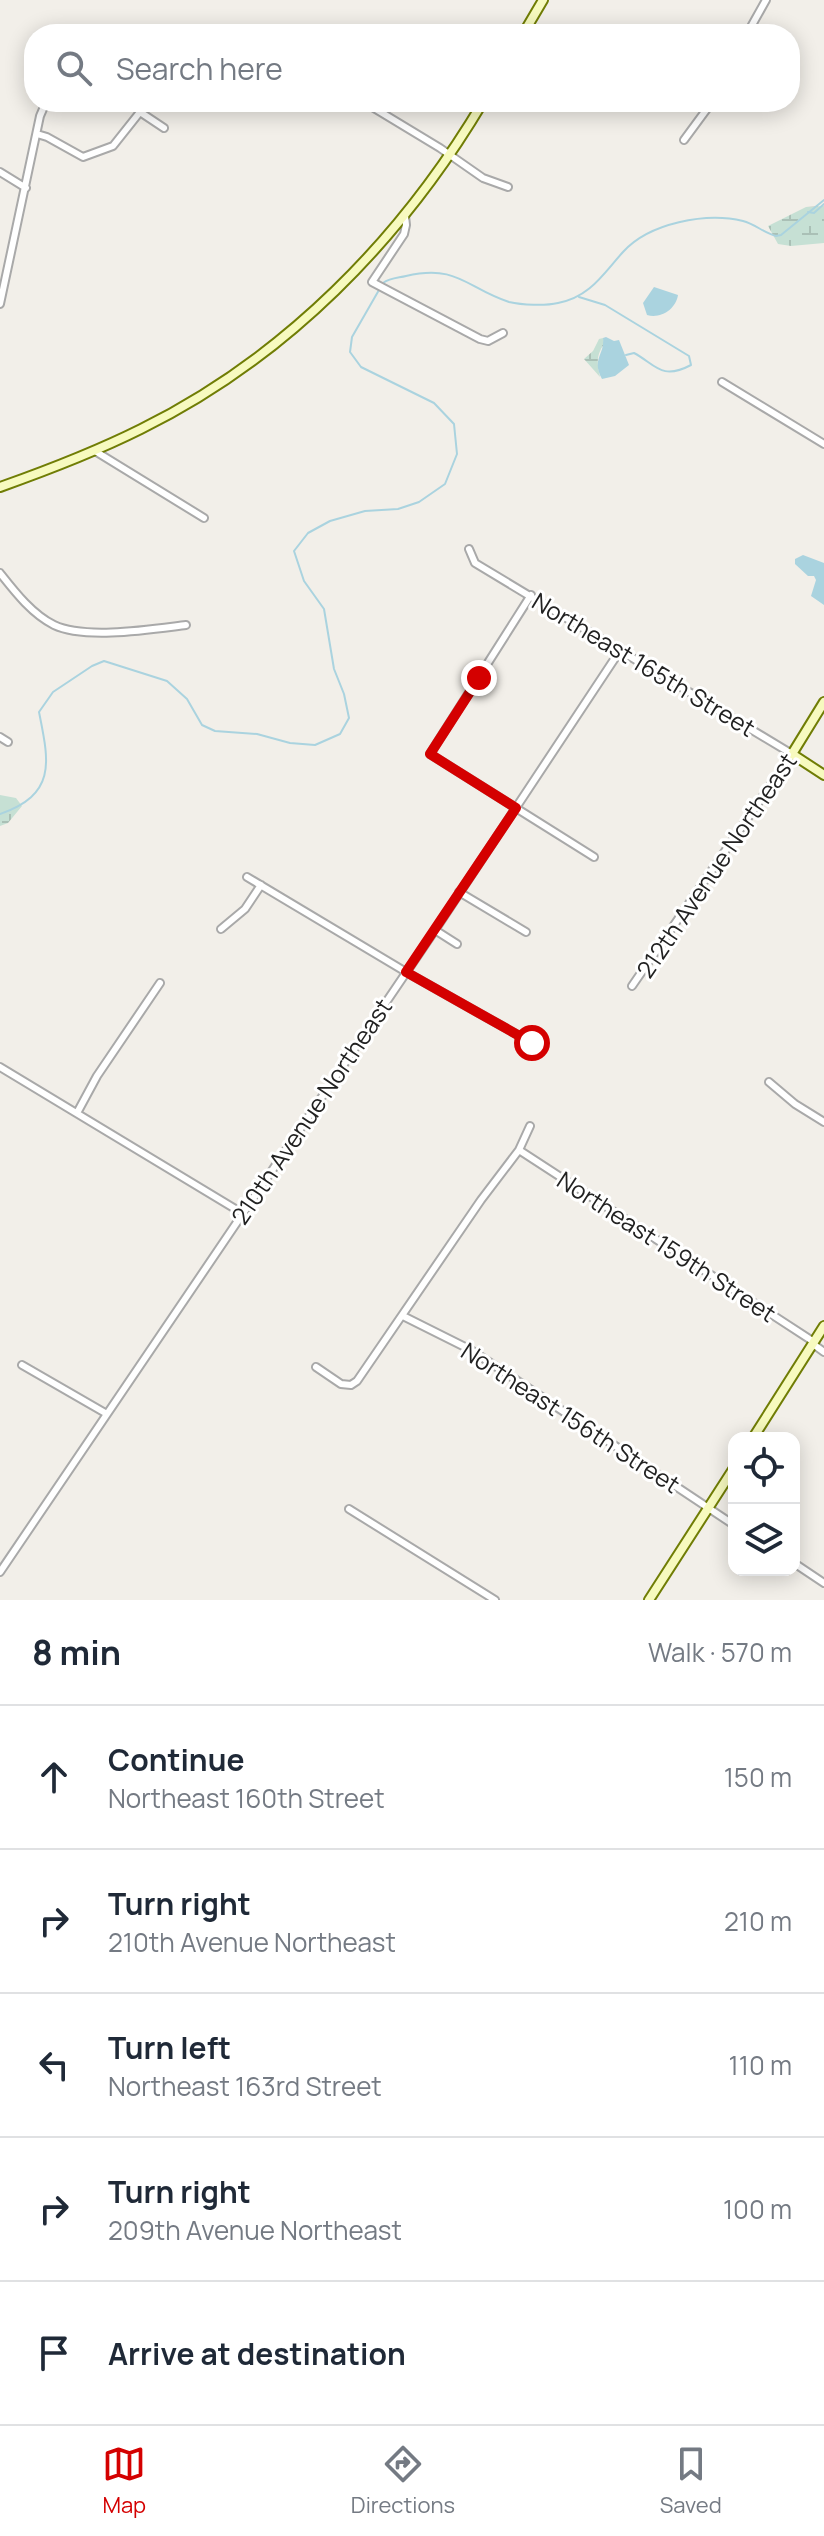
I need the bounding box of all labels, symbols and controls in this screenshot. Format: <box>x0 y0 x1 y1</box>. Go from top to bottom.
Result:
search box <box>24 24 800 112</box>
icon: search <box>52 46 96 90</box>
text: Search here <box>116 48 283 89</box>
street label: Northeast 165th Street <box>526 584 762 744</box>
route end <box>461 660 497 696</box>
street label: 212th Avenue Northeast <box>628 746 804 984</box>
street label: 210th Avenue Northeast <box>223 992 399 1230</box>
route start <box>514 1025 550 1061</box>
street label: Northeast 159th Street <box>551 1163 783 1329</box>
street label: Northeast 156th Street <box>455 1334 687 1500</box>
map controls <box>728 1432 800 1576</box>
button: locate <box>728 1432 800 1504</box>
button: layers <box>728 1504 800 1576</box>
text: 8 min <box>32 1629 121 1675</box>
text: Walk · 570 m <box>648 1634 792 1670</box>
text: Continue <box>108 1739 244 1780</box>
icon: ahead <box>32 1755 76 1799</box>
text: 150 m <box>724 1759 792 1795</box>
text: Northeast 160th Street <box>108 1780 385 1816</box>
text: Turn right <box>108 1883 251 1924</box>
icon: right <box>32 1899 76 1943</box>
text: 210 m <box>724 1903 792 1939</box>
text: 210th Avenue Northeast <box>108 1924 396 1960</box>
text: Turn left <box>108 2027 231 2068</box>
icon: left <box>32 2043 76 2087</box>
text: 110 m <box>729 2047 792 2083</box>
text: Northeast 163rd Street <box>108 2068 382 2104</box>
text: Turn right <box>108 2171 251 2212</box>
icon: right <box>32 2187 76 2231</box>
text: 100 m <box>723 2191 792 2227</box>
text: 209th Avenue Northeast <box>108 2212 402 2248</box>
icon: arrive <box>32 2331 76 2375</box>
text: Arrive at destination <box>108 2333 406 2374</box>
tab: Map <box>102 2442 146 2520</box>
tab: Directions <box>351 2442 455 2520</box>
tab: Saved <box>660 2442 722 2520</box>

